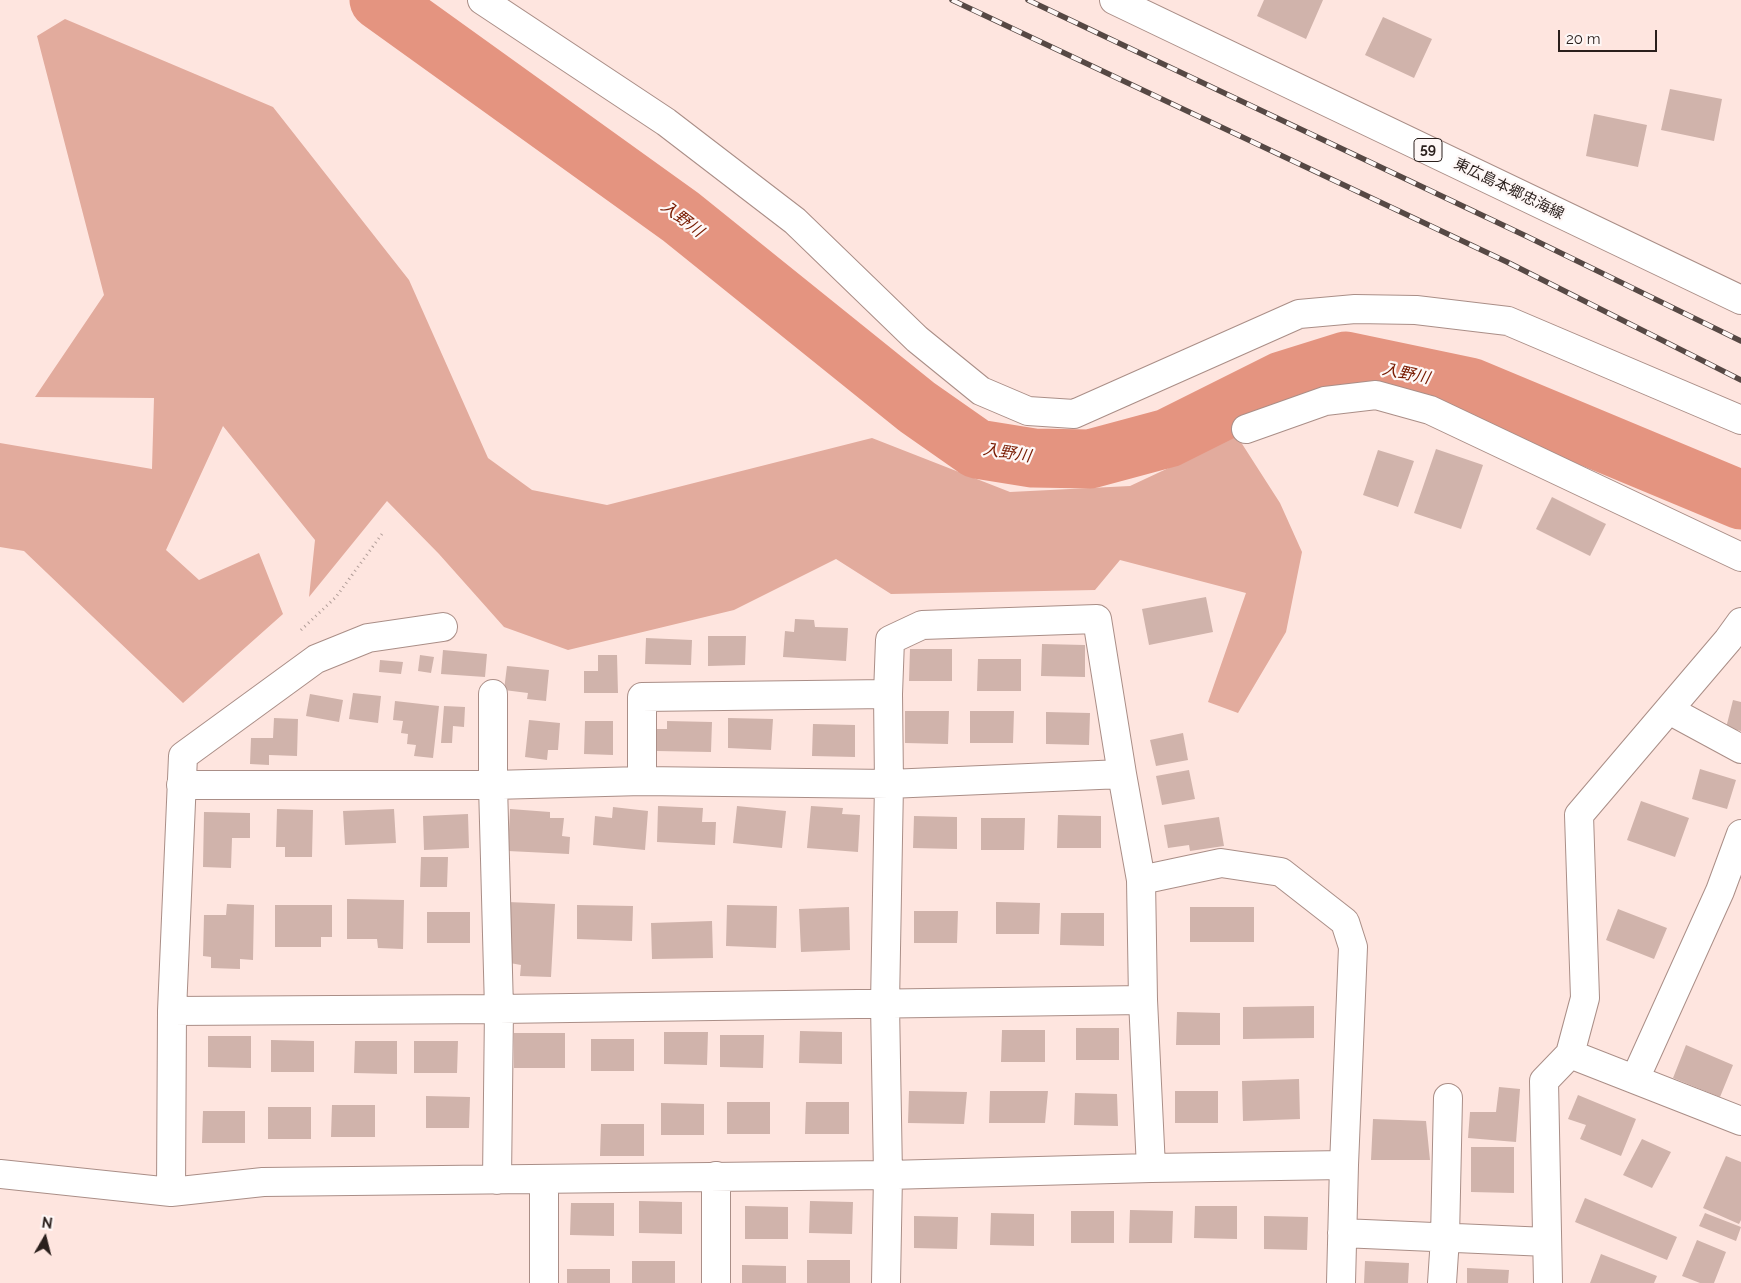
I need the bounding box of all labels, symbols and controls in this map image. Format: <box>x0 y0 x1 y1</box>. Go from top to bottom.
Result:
scale bar <box>1561 20 1660 52</box>
text: 20 m <box>1566 30 1601 48</box>
road number: 59 <box>1414 138 1442 162</box>
street label: 東広島本郷忠海線 <box>1451 155 1567 223</box>
water label: 入野川 <box>657 197 707 241</box>
water label: 入野川 <box>1381 360 1431 388</box>
water label: 入野川 <box>982 440 1032 466</box>
north arrow <box>20 1213 70 1263</box>
text: N <box>41 1214 53 1232</box>

